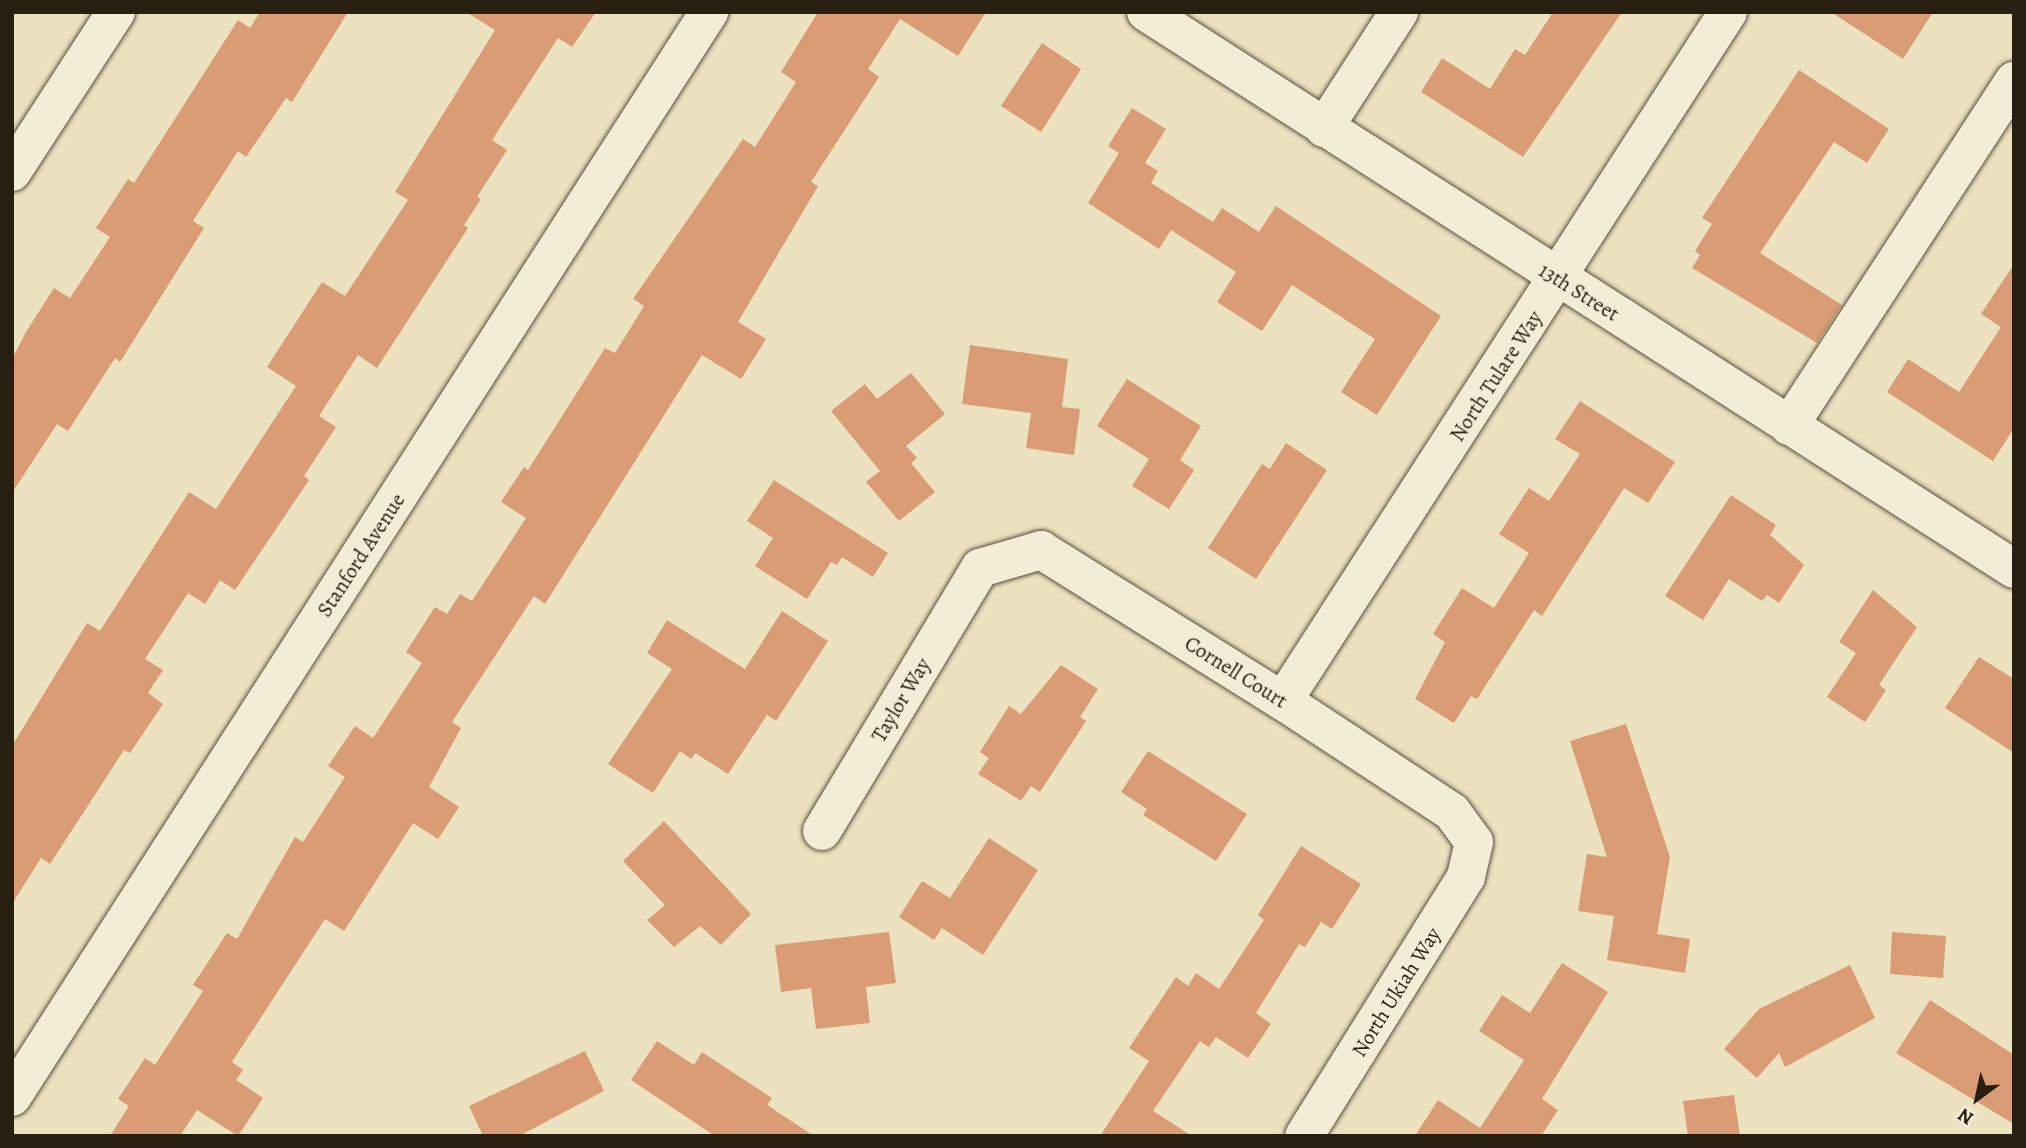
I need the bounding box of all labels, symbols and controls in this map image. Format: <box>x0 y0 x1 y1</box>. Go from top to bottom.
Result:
street label: 13th Street <box>1534 258 1624 326</box>
street label: North Tulare Way <box>1444 306 1548 446</box>
street label: Stanford Avenue <box>312 489 410 621</box>
street label: Cornell Court <box>1180 631 1292 713</box>
street label: Taylor Way <box>866 653 936 747</box>
street label: North Ukiah Way <box>1346 923 1446 1061</box>
north arrow <box>1942 1064 2012 1134</box>
text: N <box>1953 1102 1978 1131</box>

